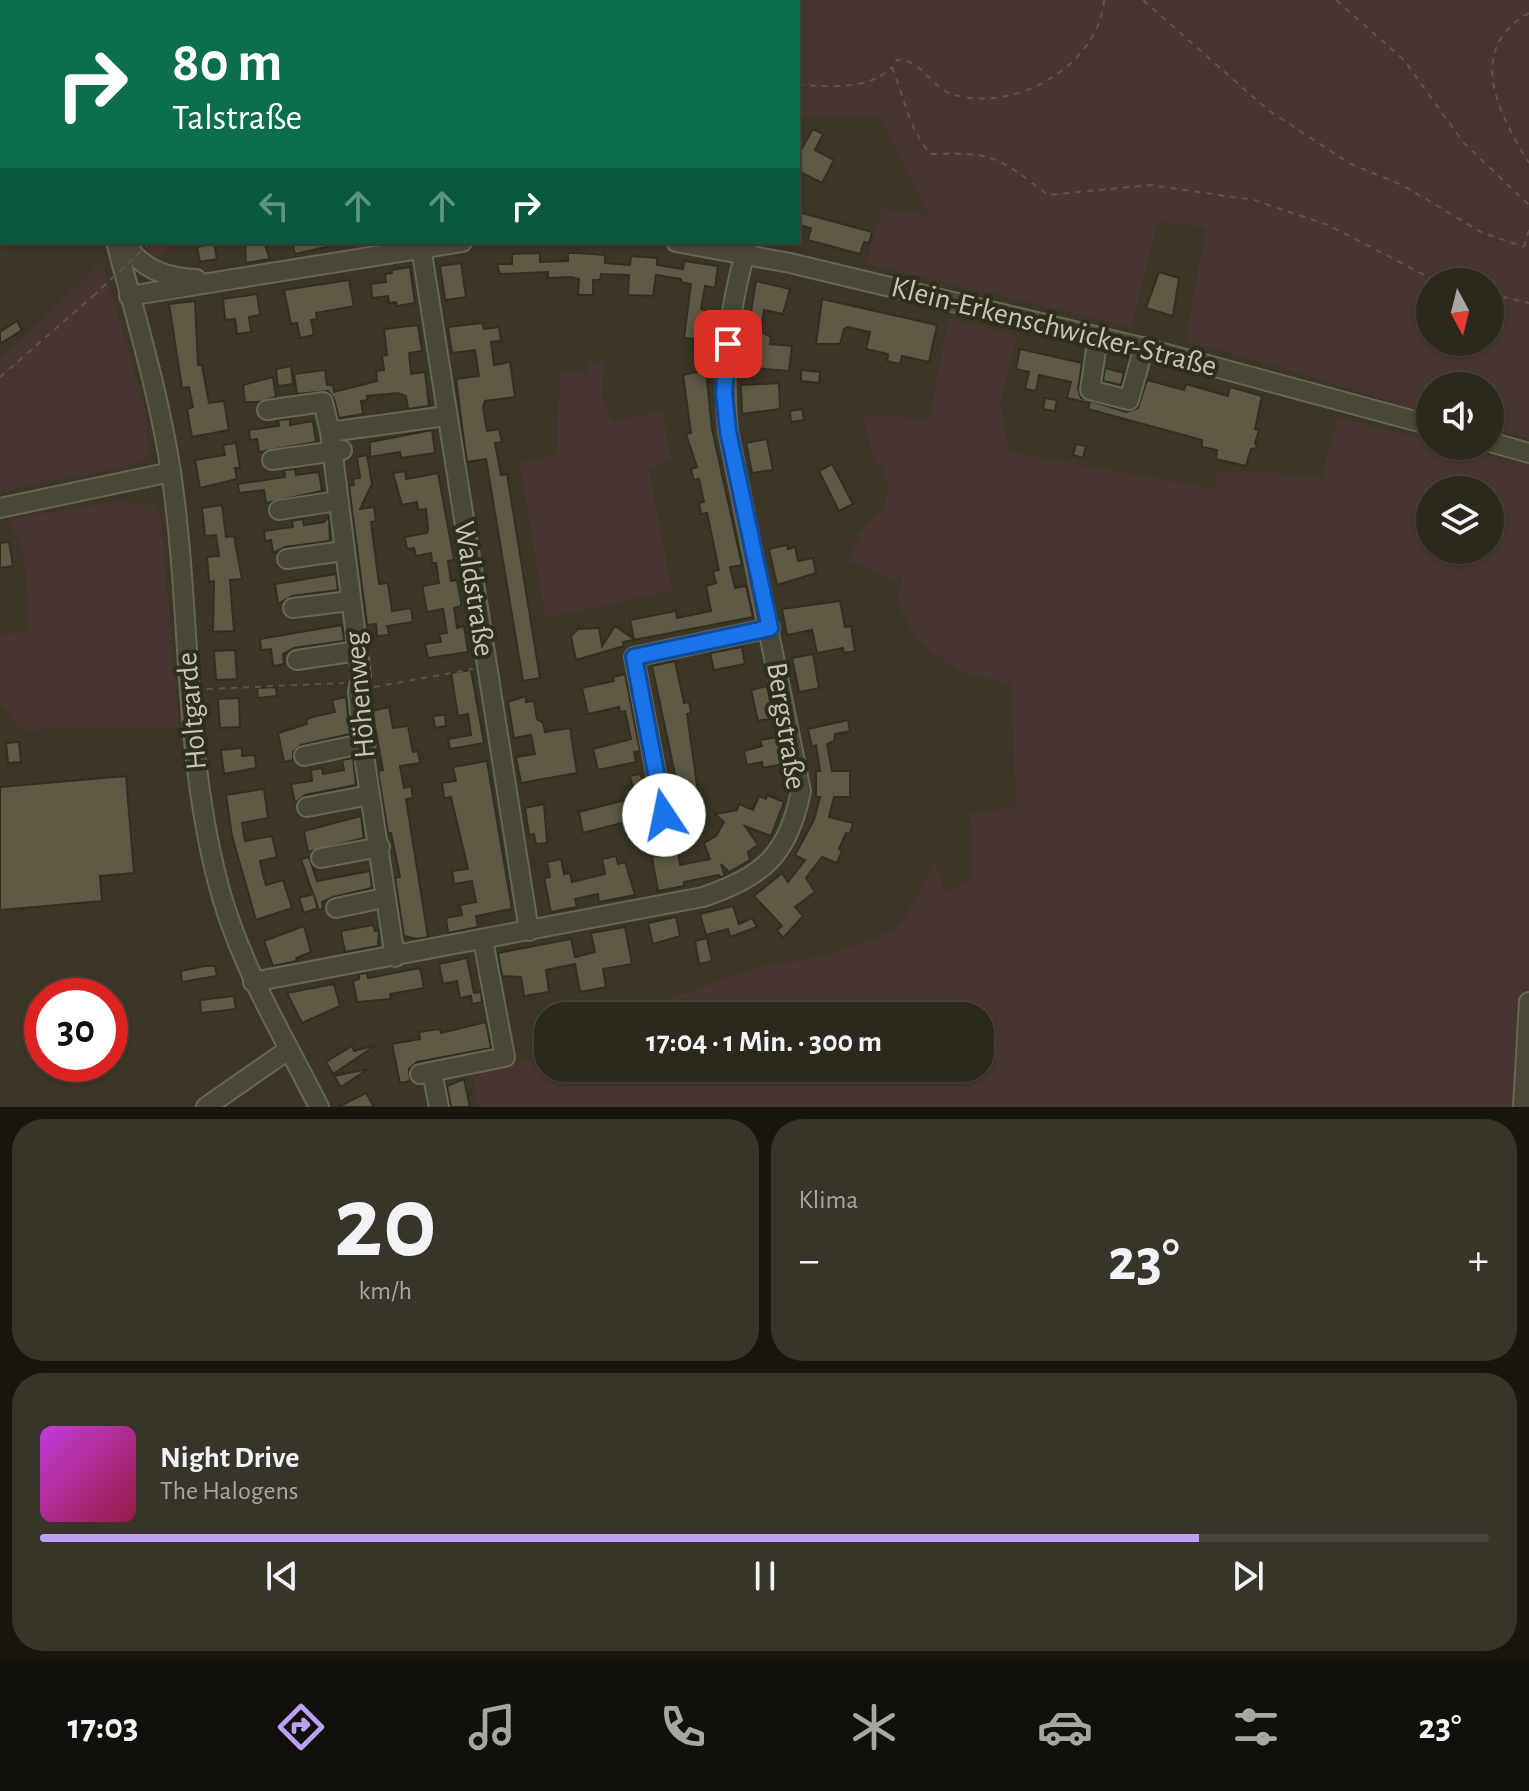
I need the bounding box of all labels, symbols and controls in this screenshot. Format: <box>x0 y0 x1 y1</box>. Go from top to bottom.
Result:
icon: right <box>40 32 144 136</box>
text: 80 m <box>172 35 282 91</box>
text: Talstraße <box>172 100 302 136</box>
icon: left <box>252 184 296 228</box>
icon: ahead <box>336 184 380 228</box>
icon: ahead <box>420 184 464 228</box>
icon: right <box>504 184 548 228</box>
north arrow <box>1416 268 1504 356</box>
map controls <box>1416 268 1504 564</box>
street label: Klein-Erkenschwicker-Straße <box>888 272 1220 382</box>
pin <box>694 310 762 378</box>
icon: arrive <box>706 322 750 366</box>
button: sound <box>1416 372 1504 460</box>
button: layers <box>1416 476 1504 564</box>
street label: Waldstraße <box>449 519 499 659</box>
street label: Höhenweg <box>339 630 380 760</box>
street label: Holtgarde <box>172 651 212 771</box>
street label: Bergstraße <box>761 660 811 792</box>
position arrow <box>622 773 706 857</box>
speed limit sign: 30 <box>24 978 128 1082</box>
text: 17:04 · 1 Min. · 300 m <box>646 1027 882 1057</box>
text: 20 <box>334 1172 437 1276</box>
text: Klima <box>799 1187 858 1213</box>
text: 23° <box>1108 1231 1180 1291</box>
text: − <box>799 1239 820 1283</box>
text: + <box>1468 1239 1489 1283</box>
text: km/h <box>358 1278 412 1304</box>
text: Night Drive <box>160 1443 299 1473</box>
text: The Halogens <box>160 1478 298 1504</box>
icon: previous <box>260 1554 304 1598</box>
icon: pause <box>743 1554 787 1598</box>
icon: next <box>1226 1554 1270 1598</box>
icon: directions <box>273 1699 329 1755</box>
icon: music <box>464 1699 520 1755</box>
icon: phone <box>655 1699 711 1755</box>
icon: climate <box>846 1699 902 1755</box>
icon: car <box>1037 1699 1093 1755</box>
icon: filters <box>1228 1699 1284 1755</box>
text: 17:03 <box>67 1709 138 1745</box>
text: 23° <box>1418 1709 1462 1745</box>

